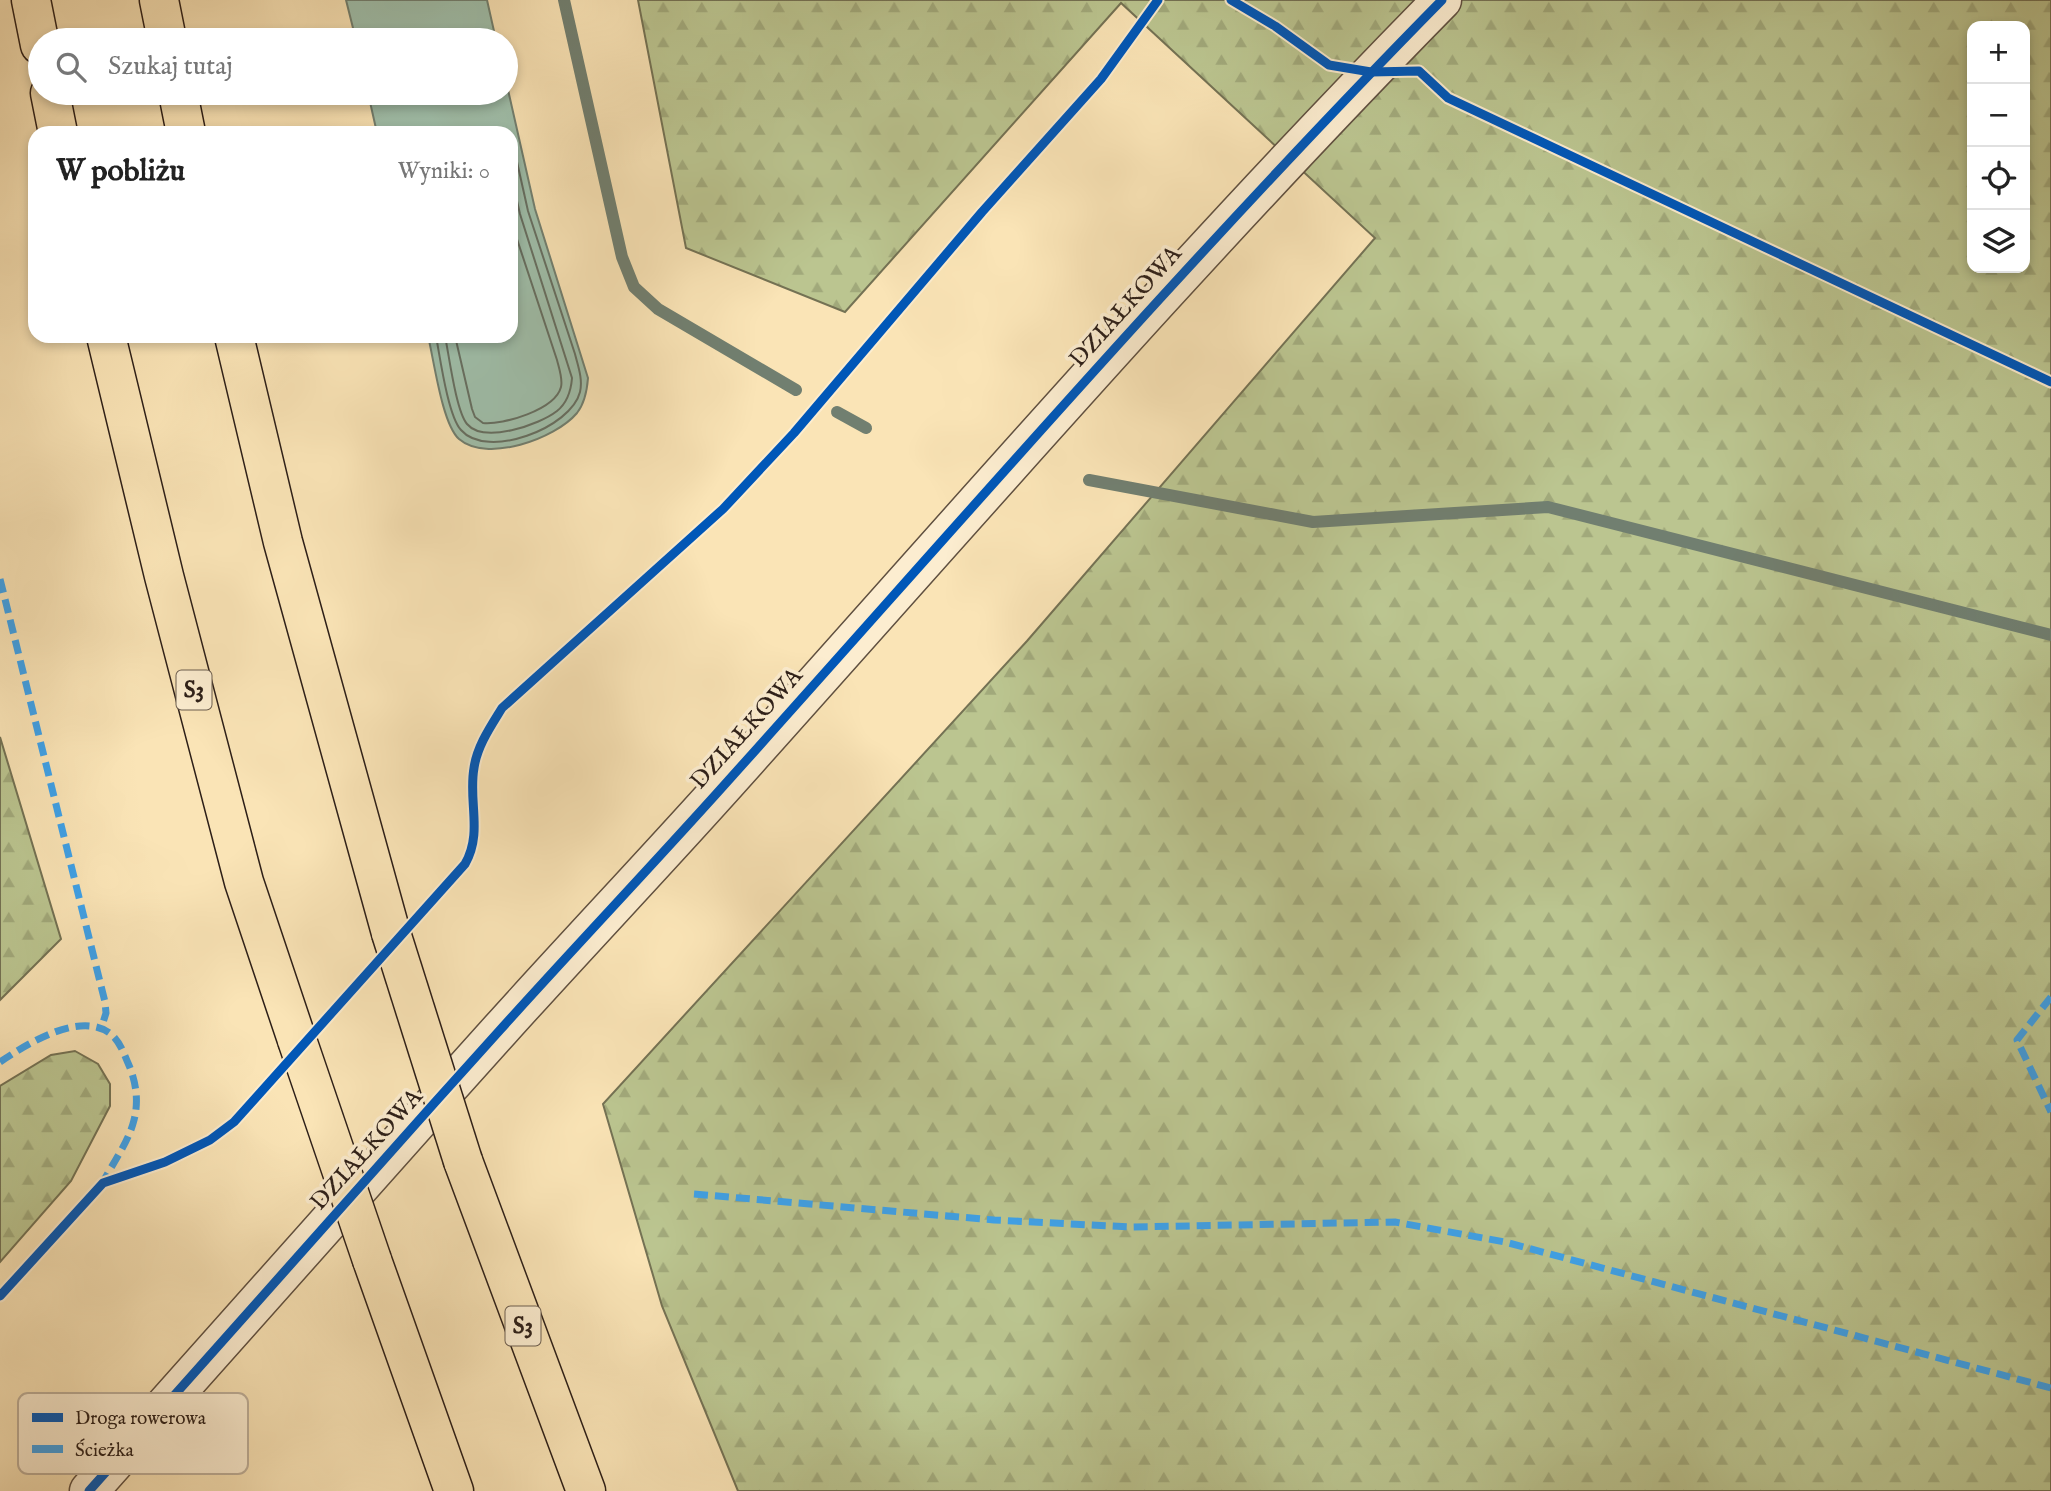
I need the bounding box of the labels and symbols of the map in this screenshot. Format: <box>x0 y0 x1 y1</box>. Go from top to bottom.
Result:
street label: DZIAŁKOWA <box>1063 239 1190 375</box>
street label: DZIAŁKOWA <box>684 661 811 797</box>
road number: S3 <box>176 670 212 710</box>
street label: DZIAŁKOWA <box>304 1082 431 1218</box>
road number: S3 <box>505 1306 540 1345</box>
legend <box>18 1393 248 1474</box>
text: Droga rowerowa <box>75 1407 207 1431</box>
text: Ścieżka <box>75 1438 135 1463</box>

